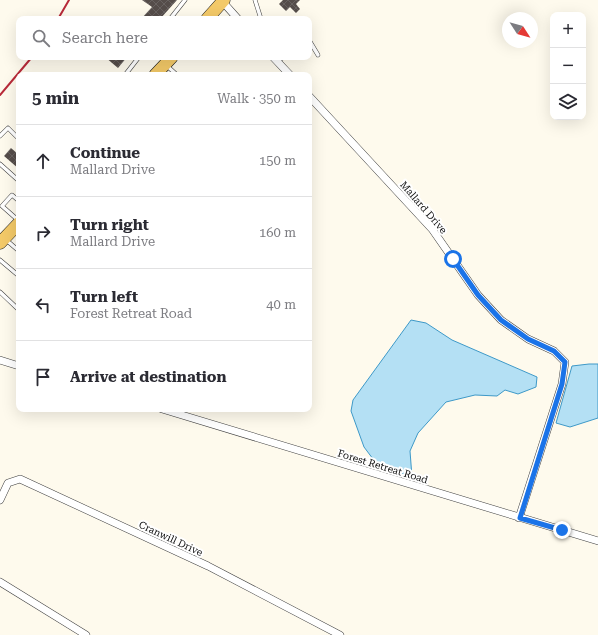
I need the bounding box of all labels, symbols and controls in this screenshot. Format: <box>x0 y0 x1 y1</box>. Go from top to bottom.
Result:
north arrow <box>502 12 538 48</box>
map controls <box>550 12 586 120</box>
button: + <box>550 12 586 48</box>
search box <box>16 16 312 60</box>
icon: search <box>30 27 52 49</box>
text: Search here <box>62 29 148 47</box>
button: − <box>550 48 586 84</box>
button: layers <box>550 84 586 120</box>
text: 5 min <box>32 88 79 108</box>
text: Walk · 350 m <box>217 91 296 106</box>
text: Continue <box>70 144 140 162</box>
icon: ahead <box>32 150 54 172</box>
text: 150 m <box>259 153 296 168</box>
text: Mallard Drive <box>70 162 155 177</box>
street label: Mallard Drive <box>398 179 450 236</box>
text: Turn right <box>70 216 149 234</box>
icon: right <box>32 222 54 244</box>
text: 160 m <box>259 225 296 240</box>
text: Mallard Drive <box>70 234 155 249</box>
route start <box>444 250 462 268</box>
text: Turn left <box>70 288 138 306</box>
icon: left <box>32 294 54 316</box>
text: 40 m <box>266 297 296 312</box>
text: Forest Retreat Road <box>70 306 192 321</box>
icon: arrive <box>32 366 54 388</box>
text: Arrive at destination <box>70 368 226 386</box>
street label: Forest Retreat Road <box>336 448 430 486</box>
street label: Cranwill Drive <box>137 519 205 558</box>
route end <box>553 521 571 539</box>

